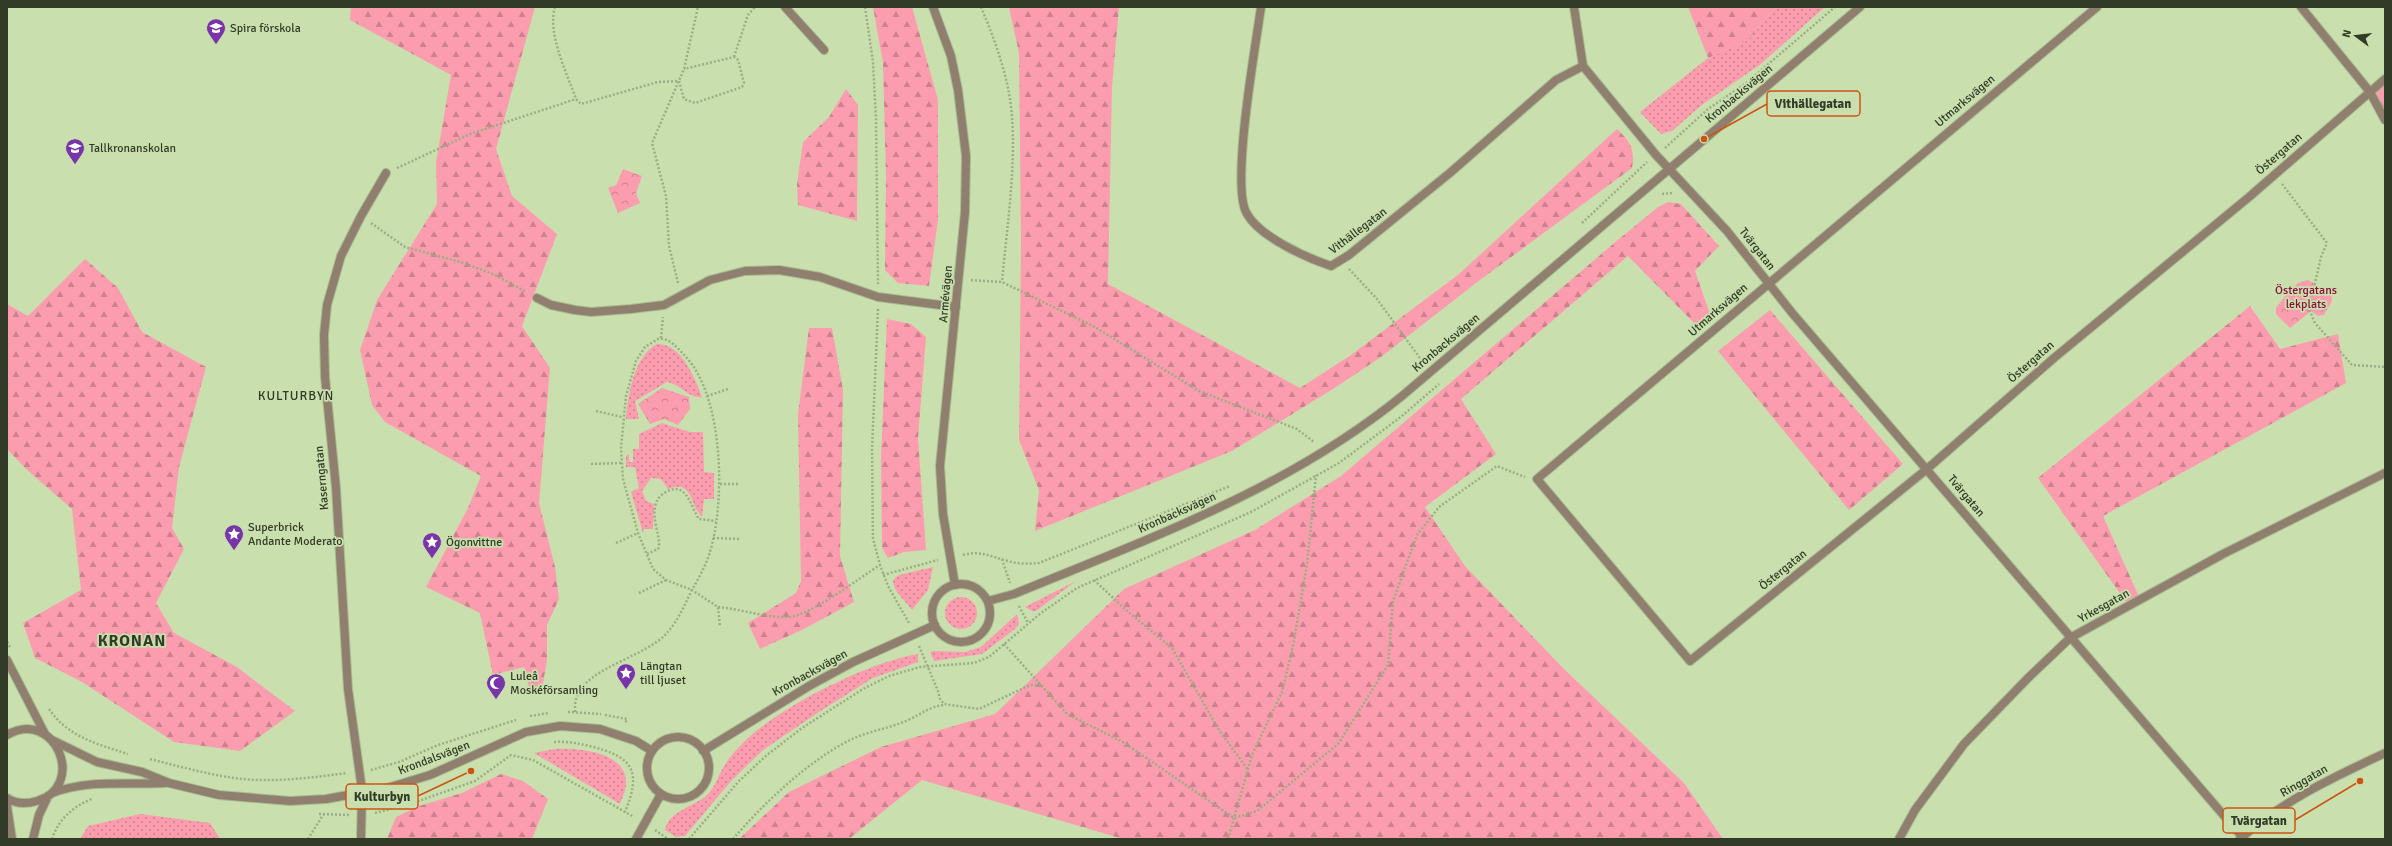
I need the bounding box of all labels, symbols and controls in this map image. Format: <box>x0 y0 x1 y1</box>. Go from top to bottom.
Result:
north arrow <box>2336 16 2376 56</box>
school or university icon: Spira förskola <box>205 17 227 45</box>
place label: Spira förskola <box>230 21 301 36</box>
text: N <box>2340 28 2354 39</box>
street label: Kronbacksvägen <box>1702 61 1776 127</box>
street label: Utmarksvägen <box>1932 71 1998 131</box>
callout: Vithällegatan <box>1767 91 1860 116</box>
text: Vithällegatan <box>1775 96 1851 112</box>
street label: Östergatan <box>2253 130 2305 178</box>
school or university icon: Tallkronanskolan <box>64 137 86 165</box>
place label: Tallkronanskolan <box>89 141 176 156</box>
street label: Vithällegatan <box>1326 204 1390 258</box>
street label: Tvärgatan <box>1736 225 1778 273</box>
street label: Armévägen <box>936 265 956 323</box>
street label: Utmarksvägen <box>1685 280 1751 340</box>
park label: Östergatans lekplats <box>2275 283 2337 312</box>
street label: Kronbacksvägen <box>1409 310 1483 376</box>
street label: Östergatan <box>2005 338 2057 386</box>
district label: KULTURBYN <box>258 388 334 404</box>
street label: Kaserngatan <box>312 445 332 511</box>
street label: Tvärgatan <box>1944 472 1988 520</box>
street label: Kronbacksvägen <box>1136 489 1218 537</box>
place label: Superbrick Andante Moderato <box>248 520 343 549</box>
place icon: Superbrick Andante Moderato <box>223 523 245 551</box>
place icon: Ögonvittne <box>421 531 443 559</box>
place label: Ögonvittne <box>446 535 502 550</box>
street label: Östergatan <box>1756 546 1810 594</box>
street label: Yrkesgatan <box>2076 586 2132 626</box>
district label: KRONAN <box>98 631 166 651</box>
street label: Kronbacksvägen <box>770 646 850 700</box>
place label: Längtan till ljuset <box>640 659 686 688</box>
place icon: Längtan till ljuset <box>615 662 637 690</box>
place label: Luleå Moskéförsamling <box>510 669 598 698</box>
mosque icon: Luleå Moskéförsamling <box>485 672 507 700</box>
street label: Krondalsvägen <box>396 737 472 779</box>
street label: Ringgatan <box>2278 761 2330 801</box>
callout: Kulturbyn <box>346 784 418 809</box>
text: Kulturbyn <box>354 789 410 805</box>
callout: Tvärgatan <box>2223 808 2295 833</box>
text: Tvärgatan <box>2231 813 2287 829</box>

